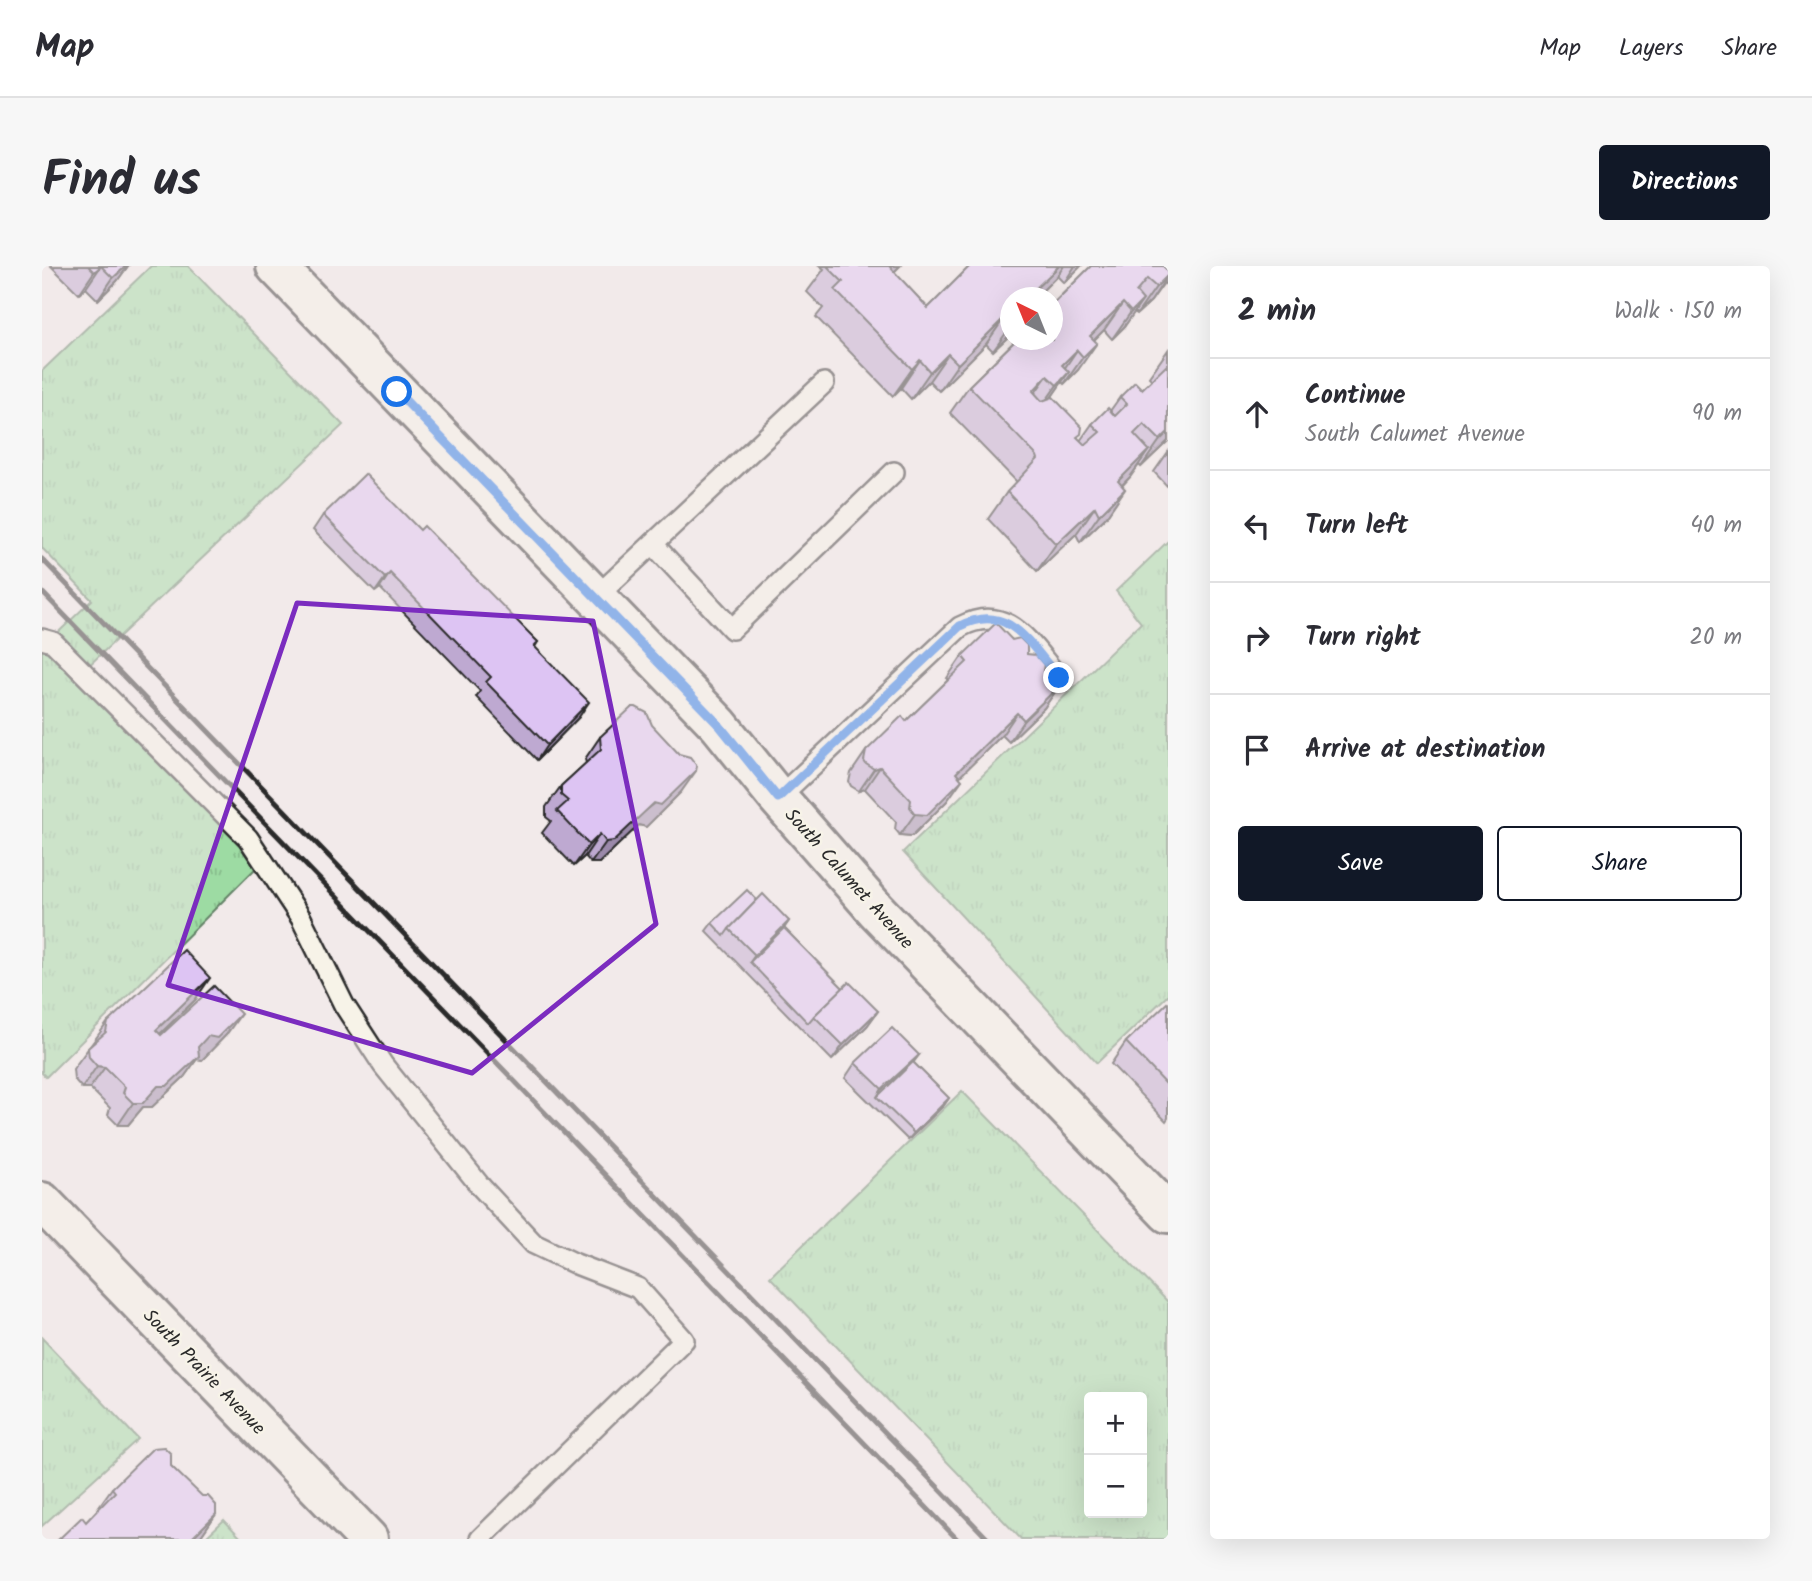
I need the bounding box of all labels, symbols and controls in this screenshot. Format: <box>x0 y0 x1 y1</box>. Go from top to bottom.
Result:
text: Map <box>35 22 95 75</box>
text: Map <box>1539 29 1581 68</box>
text: Layers <box>1619 29 1683 68</box>
text: Share <box>1721 29 1777 68</box>
text: Find us <box>42 143 200 221</box>
button: Directions <box>1599 145 1770 220</box>
north arrow <box>1000 287 1063 350</box>
text: 2 min <box>1238 288 1316 336</box>
text: Walk · 150 m <box>1614 294 1742 330</box>
text: Continue <box>1305 375 1406 417</box>
route start <box>381 376 412 407</box>
icon: ahead <box>1238 395 1276 433</box>
text: 90 m <box>1692 396 1742 432</box>
text: South Calumet Avenue <box>1305 417 1525 453</box>
text: Turn left <box>1305 505 1408 547</box>
icon: left <box>1238 507 1276 545</box>
text: 40 m <box>1690 508 1742 544</box>
text: Turn right <box>1305 617 1421 659</box>
icon: right <box>1238 619 1276 657</box>
text: 20 m <box>1690 620 1742 656</box>
route end <box>1043 662 1074 693</box>
text: Arrive at destination <box>1305 729 1545 771</box>
icon: arrive <box>1238 731 1276 769</box>
street label: South Calumet Avenue <box>777 802 921 957</box>
button: Save <box>1238 826 1483 901</box>
button: Share <box>1497 826 1742 901</box>
street label: South Prairie Avenue <box>135 1302 272 1443</box>
map controls <box>1084 1392 1147 1518</box>
button: + <box>1084 1392 1147 1455</box>
button: − <box>1084 1455 1147 1518</box>

